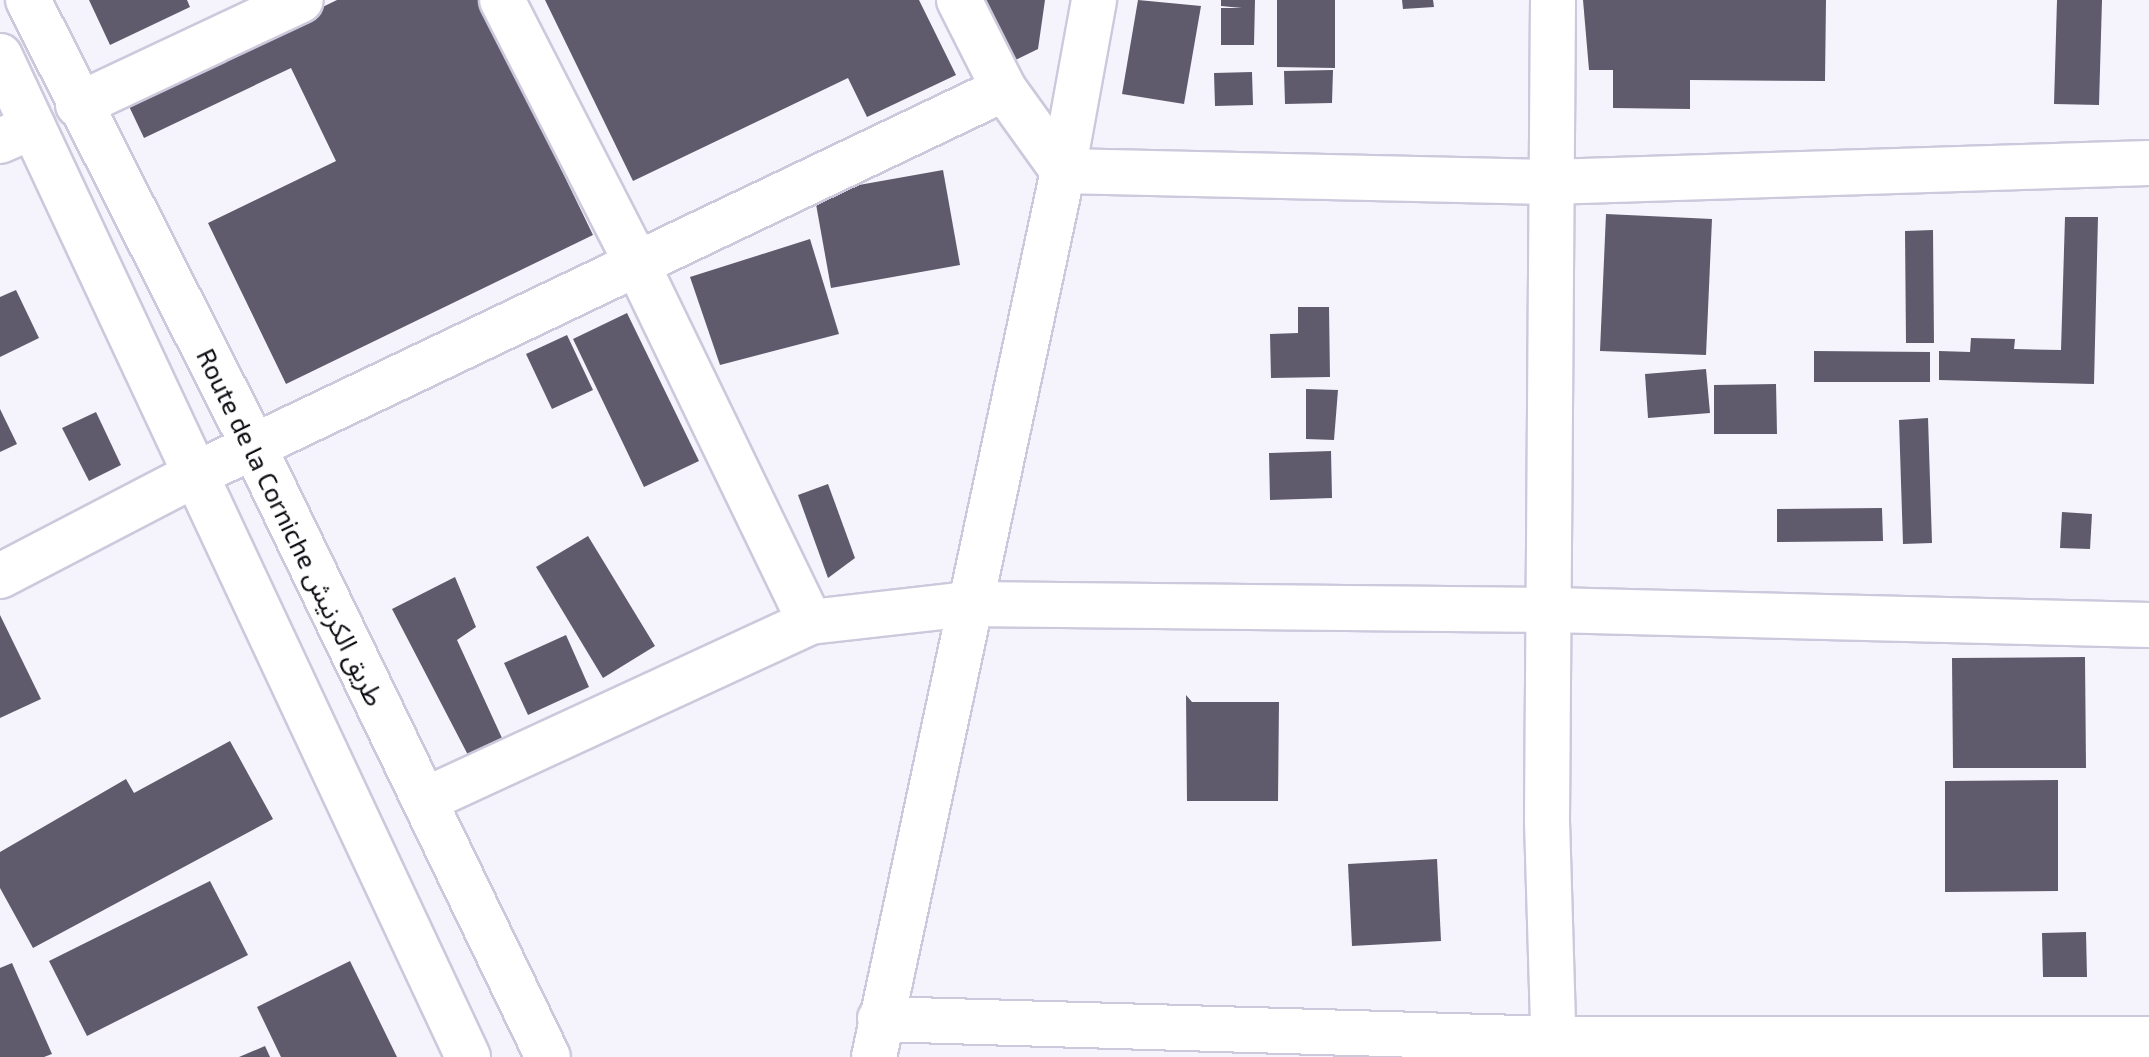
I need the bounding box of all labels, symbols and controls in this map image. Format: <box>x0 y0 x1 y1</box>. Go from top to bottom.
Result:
street label: Route de la Corniche طريق الكرنيش <box>191 343 391 711</box>

